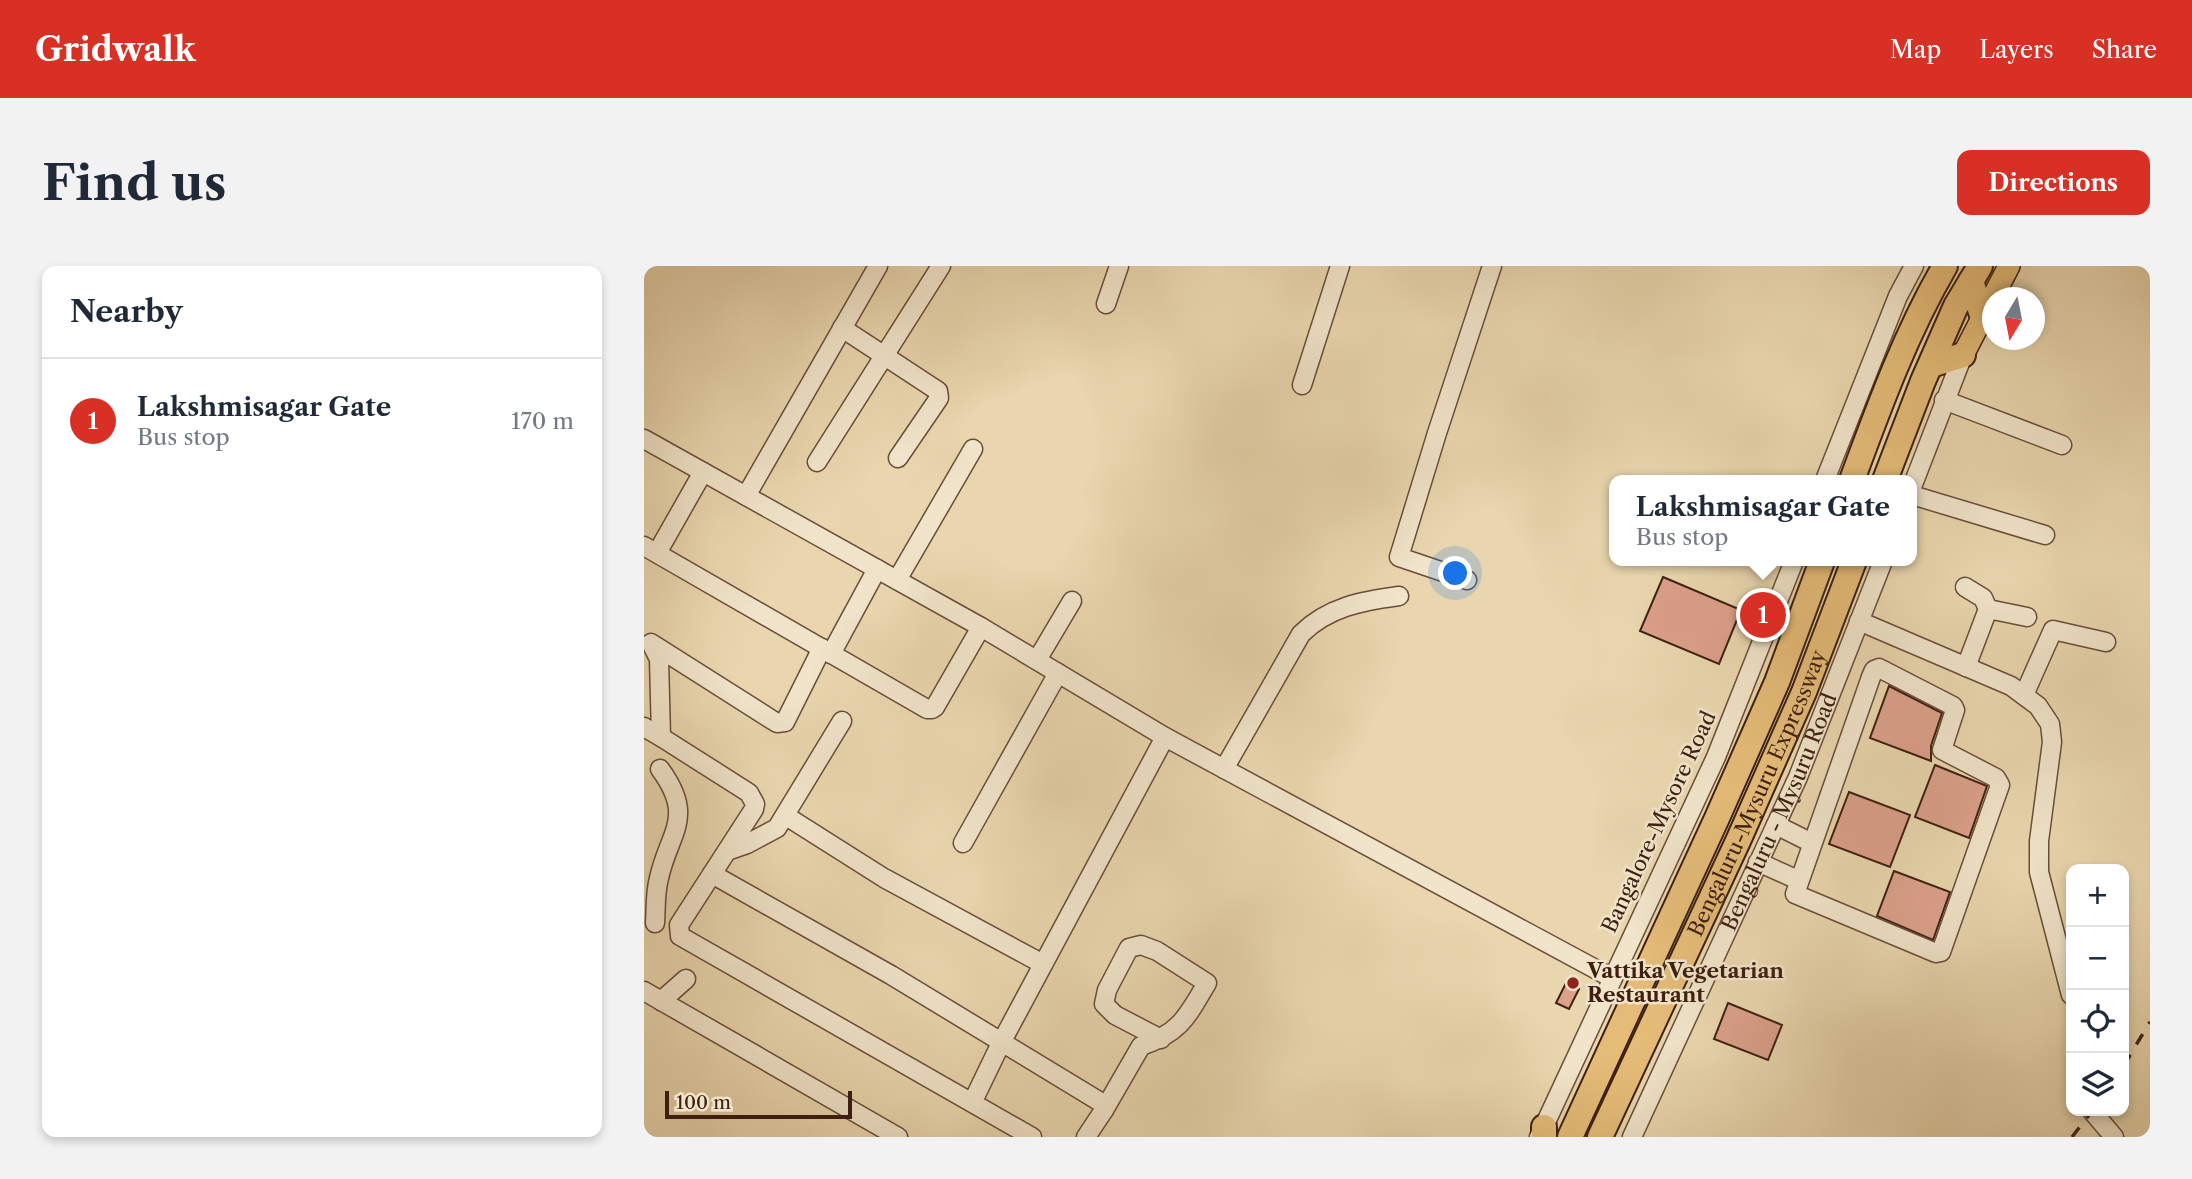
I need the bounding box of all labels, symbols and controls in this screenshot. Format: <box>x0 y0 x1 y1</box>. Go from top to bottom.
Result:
text: Gridwalk <box>35 29 196 70</box>
text: Map <box>1890 35 1941 64</box>
text: Layers <box>1979 35 2054 64</box>
text: Share <box>2092 35 2157 64</box>
button: Directions <box>1957 150 2150 215</box>
text: Find us <box>42 152 226 213</box>
north arrow <box>1982 287 2045 350</box>
text: Nearby <box>70 293 183 330</box>
text: Lakshmisagar Gate <box>137 391 391 423</box>
text: 1 <box>88 407 98 435</box>
text: 170 m <box>511 407 574 435</box>
text: Bus stop <box>137 423 230 451</box>
popup <box>1609 475 1917 566</box>
text: Lakshmisagar Gate <box>1636 491 1890 523</box>
text: Bus stop <box>1636 523 1729 551</box>
your location <box>1438 556 1472 590</box>
pin: 1 <box>1740 589 1786 641</box>
street label: Bengaluru-Mysuru Expressway <box>1682 646 1831 940</box>
street label: Bengaluru - Mysuru Road <box>1716 689 1842 934</box>
street label: Bangalore-Mysore Road <box>1596 707 1721 937</box>
map controls <box>2066 864 2129 1116</box>
button: + <box>2066 864 2129 927</box>
button: − <box>2066 927 2129 990</box>
place label: Vattika Vegetarian Restaurant <box>1586 958 1785 1007</box>
marker: Vattika Vegetarian Restaurant <box>1565 975 1581 991</box>
button: locate <box>2066 990 2129 1053</box>
button: layers <box>2066 1053 2129 1116</box>
scale bar <box>665 1088 852 1120</box>
text: 100 m <box>676 1091 731 1114</box>

